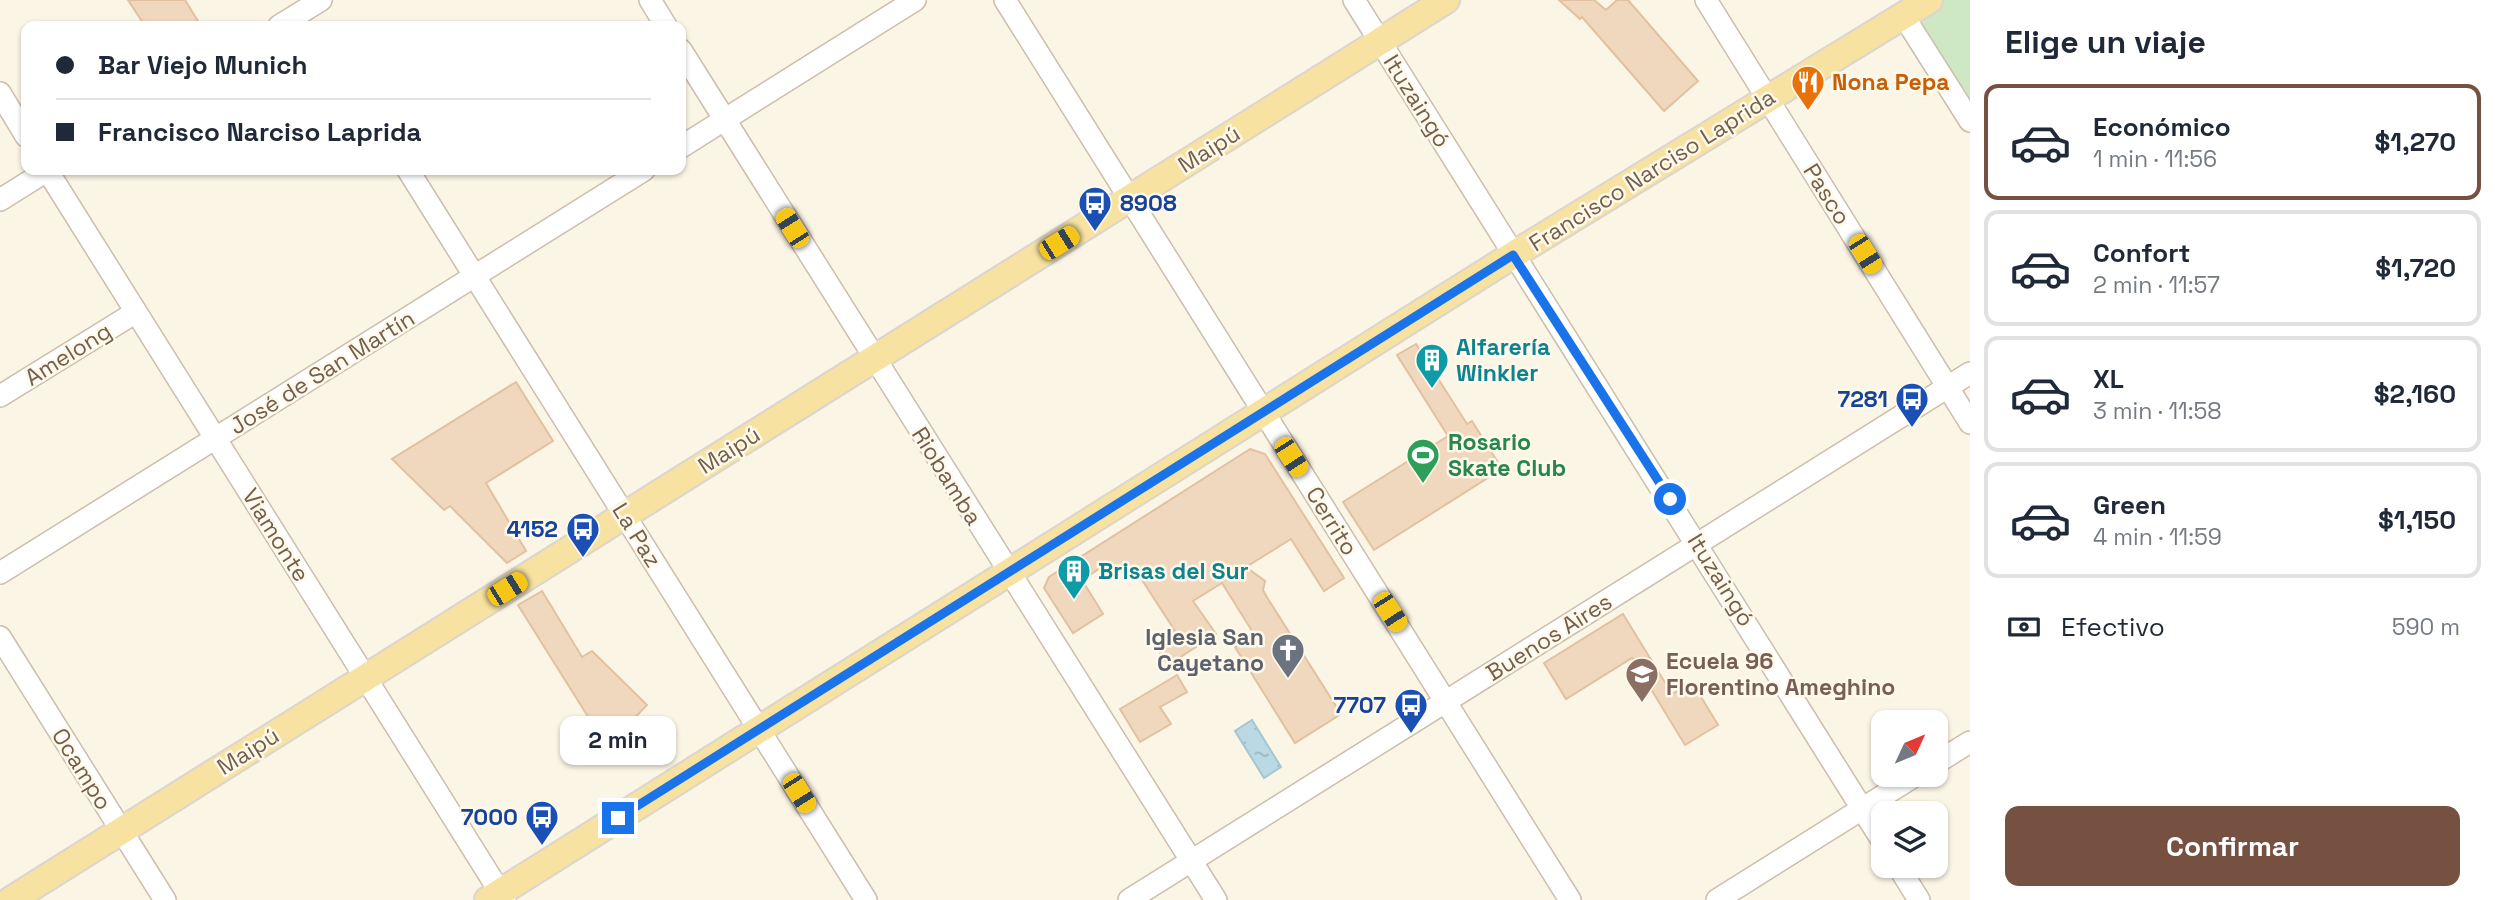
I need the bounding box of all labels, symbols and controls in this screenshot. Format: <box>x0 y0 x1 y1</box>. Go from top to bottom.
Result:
text: Elige un viaje <box>2005 22 2206 62</box>
text: Bar Viejo Munich <box>98 48 307 82</box>
street label: Ituzaingó <box>1377 49 1457 153</box>
restaurant icon: Nona Pepa <box>1789 63 1827 112</box>
place label: Nona Pepa <box>1832 67 1950 97</box>
street label: Francisco Narciso Laprida <box>1523 82 1781 258</box>
text: Económico <box>2093 110 2231 144</box>
icon: car <box>2009 111 2072 174</box>
text: Francisco Narciso Laprida <box>98 115 422 149</box>
street label: Maipú <box>1172 118 1246 180</box>
text: $1,270 <box>2375 125 2456 159</box>
text: 1 min · 11:56 <box>2093 144 2217 174</box>
street label: Pasco <box>1797 158 1857 230</box>
bus stop icon: 8908 <box>1076 184 1114 233</box>
place label: 8908 <box>1120 188 1177 218</box>
car <box>772 205 813 251</box>
car <box>1036 223 1083 263</box>
car <box>1845 231 1886 277</box>
text: Confort <box>2093 236 2190 270</box>
icon: car <box>2009 237 2072 300</box>
text: $1,720 <box>2375 251 2456 285</box>
text: 2 min · 11:57 <box>2093 270 2220 300</box>
street label: José de San Martín <box>224 303 420 441</box>
street label: Amelong <box>19 316 117 392</box>
place label: Alfarería Winkler <box>1456 332 1550 388</box>
building icon: Alfarería Winkler <box>1413 341 1451 390</box>
text: XL <box>2093 362 2124 396</box>
icon: car <box>2009 363 2072 426</box>
text: $2,160 <box>2374 377 2456 411</box>
bus stop icon: 7281 <box>1893 380 1931 429</box>
place label: 7281 <box>1837 384 1888 414</box>
text: 3 min · 11:58 <box>2093 396 2222 426</box>
street label: Maipú <box>692 419 766 481</box>
street label: Riobamba <box>905 421 989 531</box>
place label: Rosario Skate Club <box>1448 427 1566 483</box>
car <box>1271 434 1312 480</box>
sports icon: Rosario Skate Club <box>1404 436 1442 485</box>
street label: Cerrito <box>1299 481 1365 561</box>
street label: Viamonte <box>236 483 316 587</box>
route start <box>1654 483 1686 515</box>
text: Green <box>2093 488 2166 522</box>
icon: car <box>2009 489 2072 552</box>
street label: La Paz <box>606 497 668 573</box>
text: $1,150 <box>2378 503 2456 537</box>
bus stop icon: 4152 <box>564 510 602 559</box>
place label: 4152 <box>507 514 558 544</box>
text: 4 min · 11:59 <box>2093 522 2222 552</box>
street label: Ituzaingó <box>1681 528 1761 632</box>
building icon: Brisas del Sur <box>1055 552 1093 601</box>
place label: Brisas del Sur <box>1098 556 1249 586</box>
car <box>484 569 531 609</box>
street label: Buenos Aires <box>1480 586 1618 688</box>
car <box>1370 589 1411 635</box>
icon: cash <box>2005 608 2043 646</box>
text: Efectivo <box>2061 610 2165 644</box>
text: 590 m <box>2392 612 2460 642</box>
place label: Iglesia San Cayetano <box>1145 622 1264 678</box>
church icon: Iglesia San Cayetano <box>1269 631 1307 680</box>
place label: Ecuela 96 Florentino Ameghino <box>1666 646 1895 702</box>
school or university icon: Ecuela 96 Florentino Ameghino <box>1623 655 1661 704</box>
bus stop icon: 7707 <box>1392 686 1430 735</box>
place label: 7707 <box>1333 690 1386 720</box>
north arrow <box>1871 710 1948 788</box>
map controls <box>1871 710 1948 878</box>
callout: 2 min <box>560 716 676 766</box>
street label: Maipú <box>211 720 285 782</box>
street label: Ocampo <box>45 722 119 816</box>
text: 2 min <box>588 725 648 755</box>
car <box>779 770 820 816</box>
bus stop icon: 7000 <box>523 798 561 847</box>
button: layers <box>1871 801 1948 878</box>
place label: 7000 <box>461 802 518 832</box>
route end <box>602 802 634 834</box>
button: Confirmar <box>2005 806 2460 886</box>

